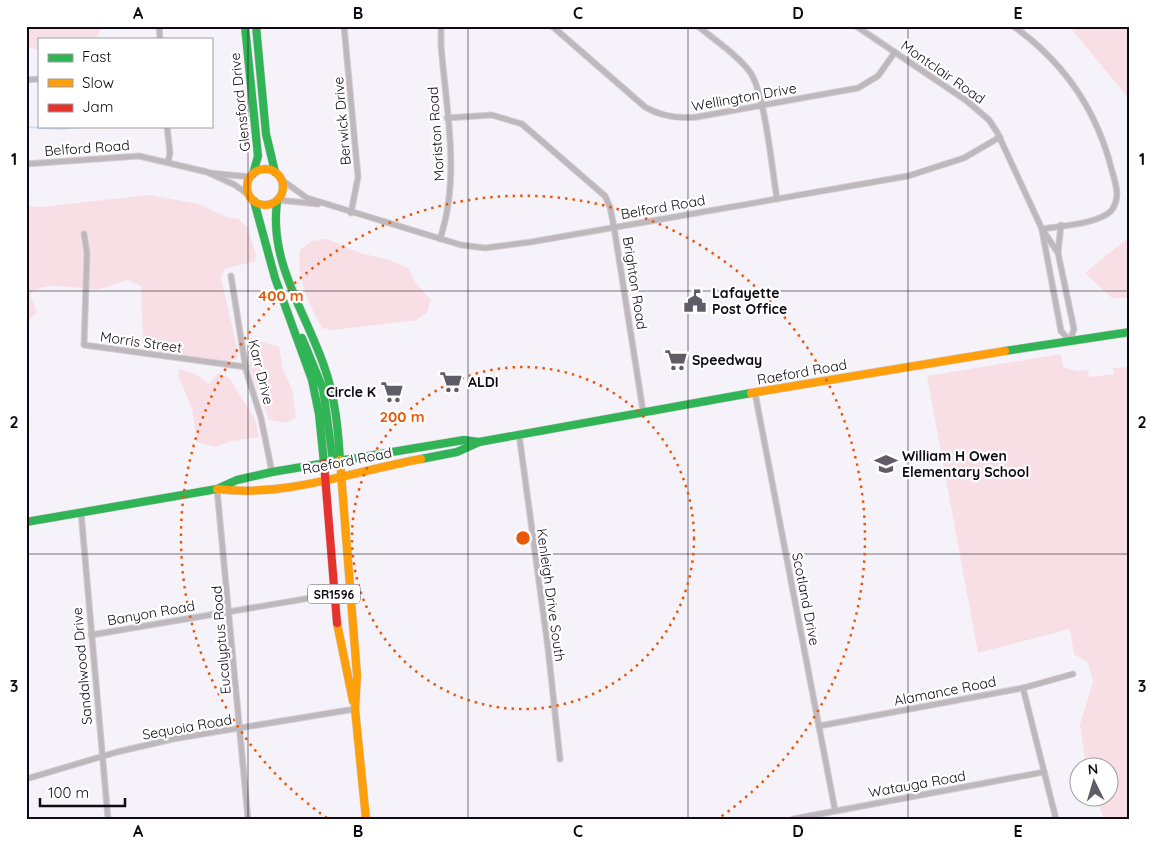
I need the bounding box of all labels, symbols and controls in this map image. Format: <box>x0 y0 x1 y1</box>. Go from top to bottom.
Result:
text: A <box>133 3 144 23</box>
text: B <box>353 3 363 23</box>
text: C <box>573 3 583 23</box>
text: D <box>792 3 804 23</box>
text: E <box>1013 3 1023 23</box>
street label: Montclair Road <box>897 36 989 108</box>
legend <box>38 38 212 128</box>
text: Fast <box>82 47 111 66</box>
street label: Glensford Drive <box>226 52 254 152</box>
text: Slow <box>82 73 114 92</box>
street label: Berwick Drive <box>329 76 355 166</box>
street label: Wellington Drive <box>690 79 798 115</box>
street label: Moriston Road <box>424 86 448 182</box>
text: Jam <box>82 97 113 116</box>
street label: Belford Road <box>44 136 130 160</box>
text: 1 <box>11 149 17 169</box>
text: 1 <box>1139 149 1145 169</box>
street label: Belford Road <box>619 191 707 223</box>
street label: Brighton Road <box>619 235 651 331</box>
place label: Lafayette Post Office <box>712 284 787 318</box>
text: 400 m <box>258 286 304 305</box>
public building icon: Lafayette Post Office <box>682 288 708 314</box>
street label: Morris Street <box>99 327 183 357</box>
street label: Karr Drive <box>244 338 278 406</box>
supermarket icon: Speedway <box>663 347 689 373</box>
place label: Speedway <box>692 351 762 369</box>
street label: Raeford Road <box>756 355 848 389</box>
supermarket icon: ALDI <box>438 369 464 395</box>
place label: ALDI <box>468 373 499 391</box>
supermarket icon: Circle K <box>379 379 405 405</box>
place label: Circle K <box>326 383 376 401</box>
text: 200 m <box>380 407 425 426</box>
text: 2 <box>9 412 19 432</box>
text: 2 <box>1137 412 1147 432</box>
street label: Raeford Road <box>301 443 393 479</box>
place label: William H Owen Elementary School <box>902 447 1029 481</box>
school or university icon: William H Owen Elementary School <box>873 451 899 477</box>
street label: Kenleigh Drive South <box>533 527 569 663</box>
centre of rings <box>514 529 532 547</box>
street label: Scotland Drive <box>788 551 824 647</box>
road number: SR1596 <box>308 584 360 604</box>
street label: Eucalyptus Road <box>207 585 235 695</box>
street label: Banyon Road <box>106 596 196 630</box>
street label: Sandalwood Drive <box>68 606 96 725</box>
street label: Alamance Road <box>892 672 998 710</box>
text: 3 <box>10 676 18 696</box>
text: 3 <box>1138 676 1146 696</box>
street label: Sequoia Road <box>141 710 233 744</box>
north arrow <box>1068 758 1118 808</box>
text: N <box>1087 760 1099 778</box>
street label: Watauga Road <box>867 767 967 801</box>
scale bar <box>40 775 125 807</box>
text: 100 m <box>48 783 89 802</box>
text: A <box>133 821 144 841</box>
text: B <box>353 821 363 841</box>
text: C <box>573 821 583 841</box>
text: D <box>792 821 804 841</box>
text: E <box>1013 821 1023 841</box>

